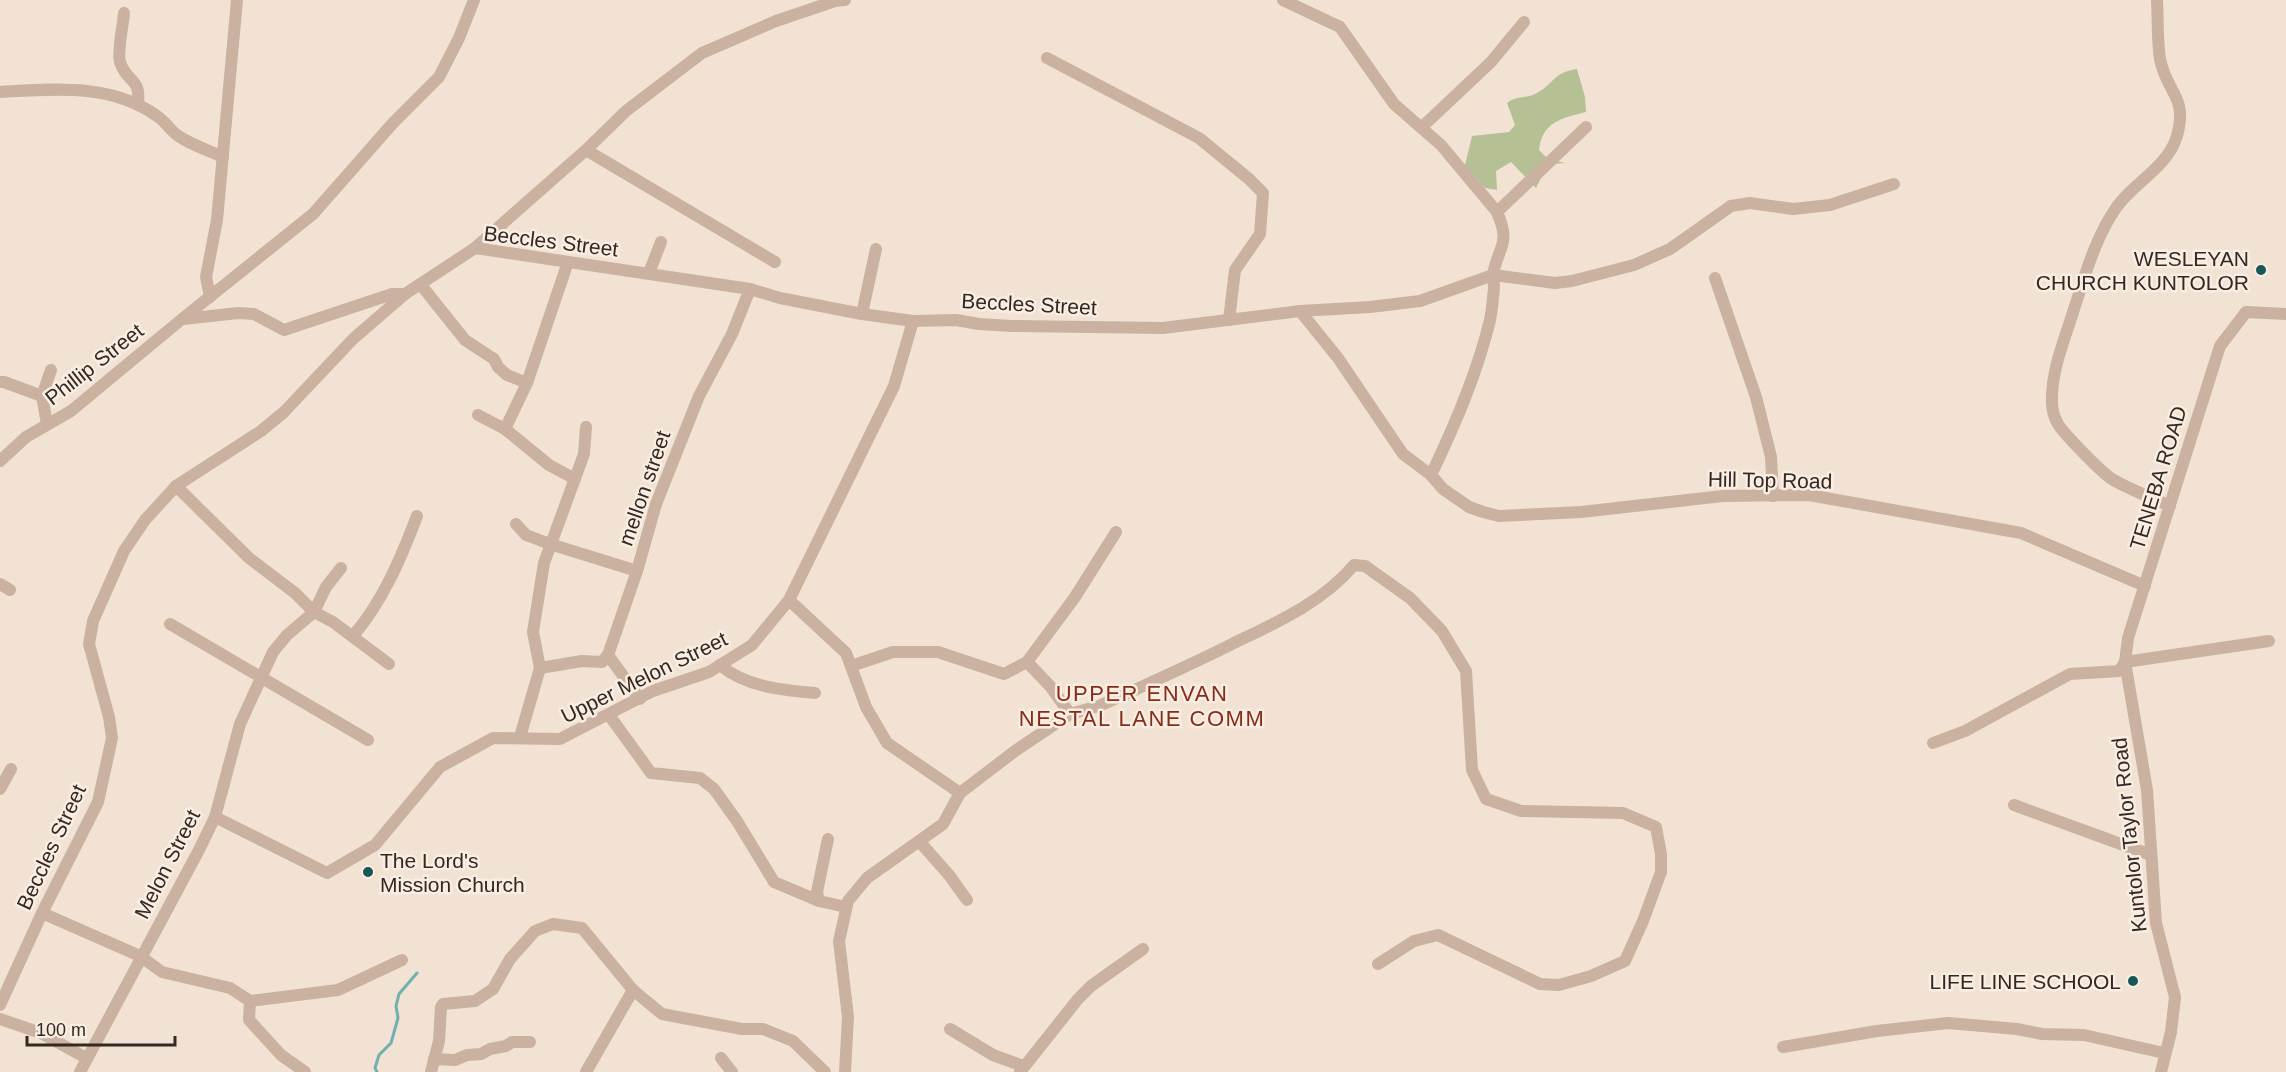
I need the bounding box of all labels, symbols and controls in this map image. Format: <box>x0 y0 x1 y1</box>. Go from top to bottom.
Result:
street label: Beccles Street <box>482 221 620 261</box>
place label: WESLEYAN CHURCH KUNTOLOR <box>2036 247 2249 294</box>
marker: WESLEYAN CHURCH KUNTOLOR <box>2254 263 2268 277</box>
street label: Beccles Street <box>961 289 1097 319</box>
street label: Phillip Street <box>40 319 148 409</box>
street label: TENEBA ROAD <box>2125 403 2191 553</box>
street label: mellon street <box>614 427 674 549</box>
street label: Hill Top Road <box>1708 467 1832 493</box>
street label: Upper Melon Street <box>557 627 731 727</box>
district label: UPPER ENVAN NESTAL LANE COMM <box>1019 681 1265 731</box>
street label: Kuntolor Taylor Road <box>2107 736 2151 934</box>
street label: Beccles Street <box>12 781 90 913</box>
street label: Melon Street <box>130 806 204 922</box>
place label: The Lord's Mission Church <box>380 849 525 896</box>
marker: The Lord's Mission Church <box>361 865 375 879</box>
place label: LIFE LINE SCHOOL <box>1930 970 2121 993</box>
marker: LIFE LINE SCHOOL <box>2126 974 2140 988</box>
scale bar <box>27 1009 176 1047</box>
text: 100 m <box>36 1020 86 1040</box>

